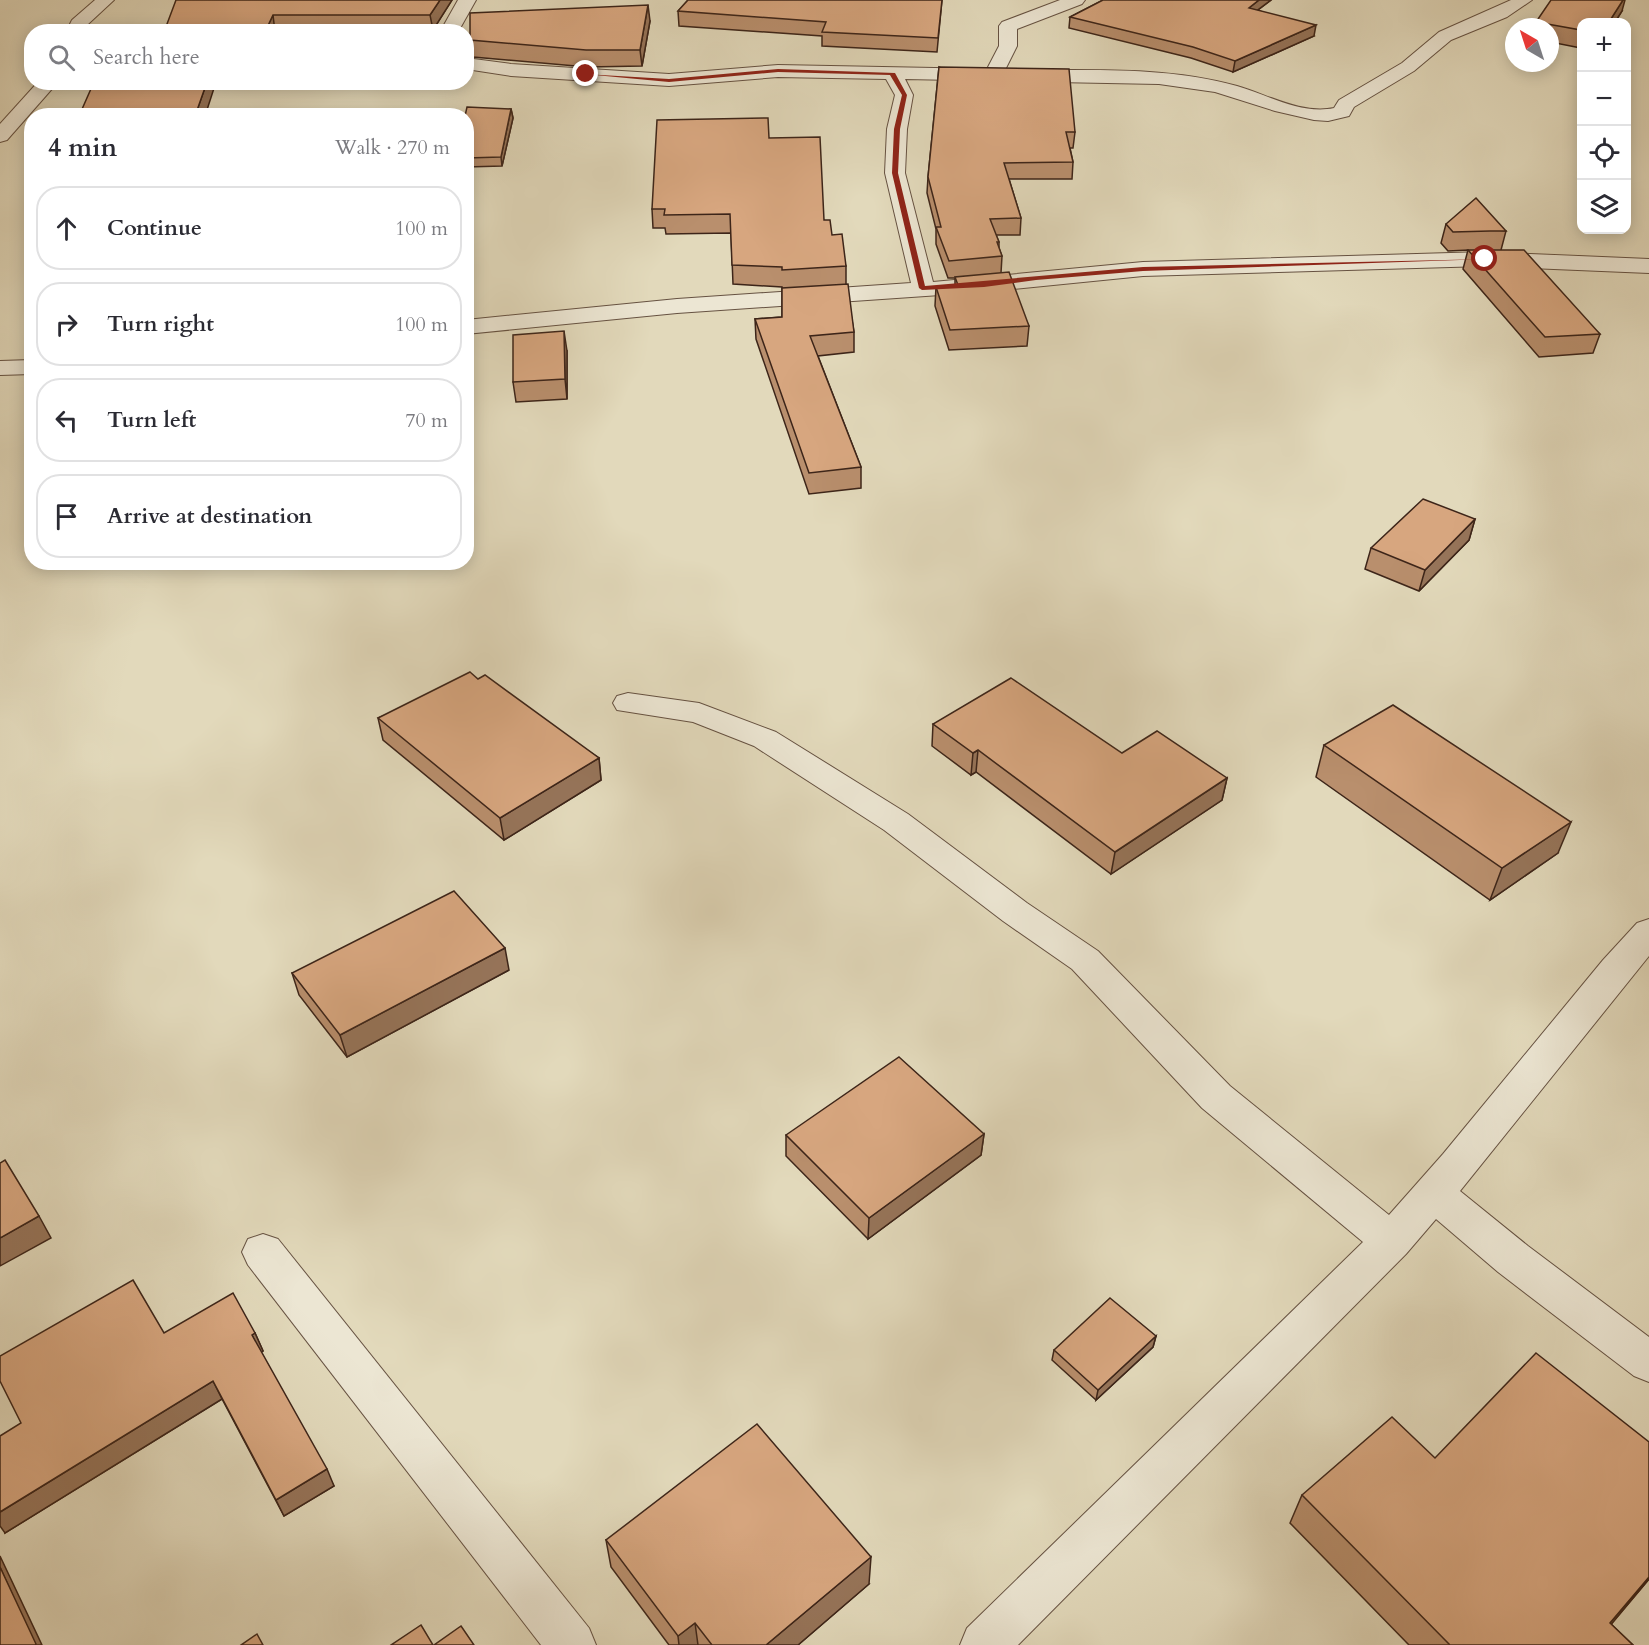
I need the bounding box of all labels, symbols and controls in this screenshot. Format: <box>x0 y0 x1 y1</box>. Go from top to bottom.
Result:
north arrow <box>1505 18 1559 72</box>
map controls <box>1577 18 1631 234</box>
button: + <box>1577 18 1631 72</box>
search box <box>24 24 474 90</box>
icon: search <box>45 41 78 74</box>
text: Search here <box>93 42 200 72</box>
route end <box>572 60 598 86</box>
button: − <box>1577 72 1631 126</box>
button: locate <box>1577 126 1631 180</box>
text: 4 min <box>48 130 117 165</box>
text: Walk · 270 m <box>335 134 450 161</box>
button: layers <box>1577 180 1631 234</box>
icon: ahead <box>50 212 83 245</box>
text: Continue <box>107 213 202 243</box>
text: 100 m <box>395 215 448 242</box>
route start <box>1471 245 1497 271</box>
icon: right <box>50 308 83 341</box>
text: Turn right <box>107 309 214 339</box>
text: 100 m <box>395 311 448 338</box>
icon: left <box>50 404 83 437</box>
text: Turn left <box>107 405 196 435</box>
text: 70 m <box>405 407 448 434</box>
icon: arrive <box>50 500 83 533</box>
text: Arrive at destination <box>107 501 312 531</box>

